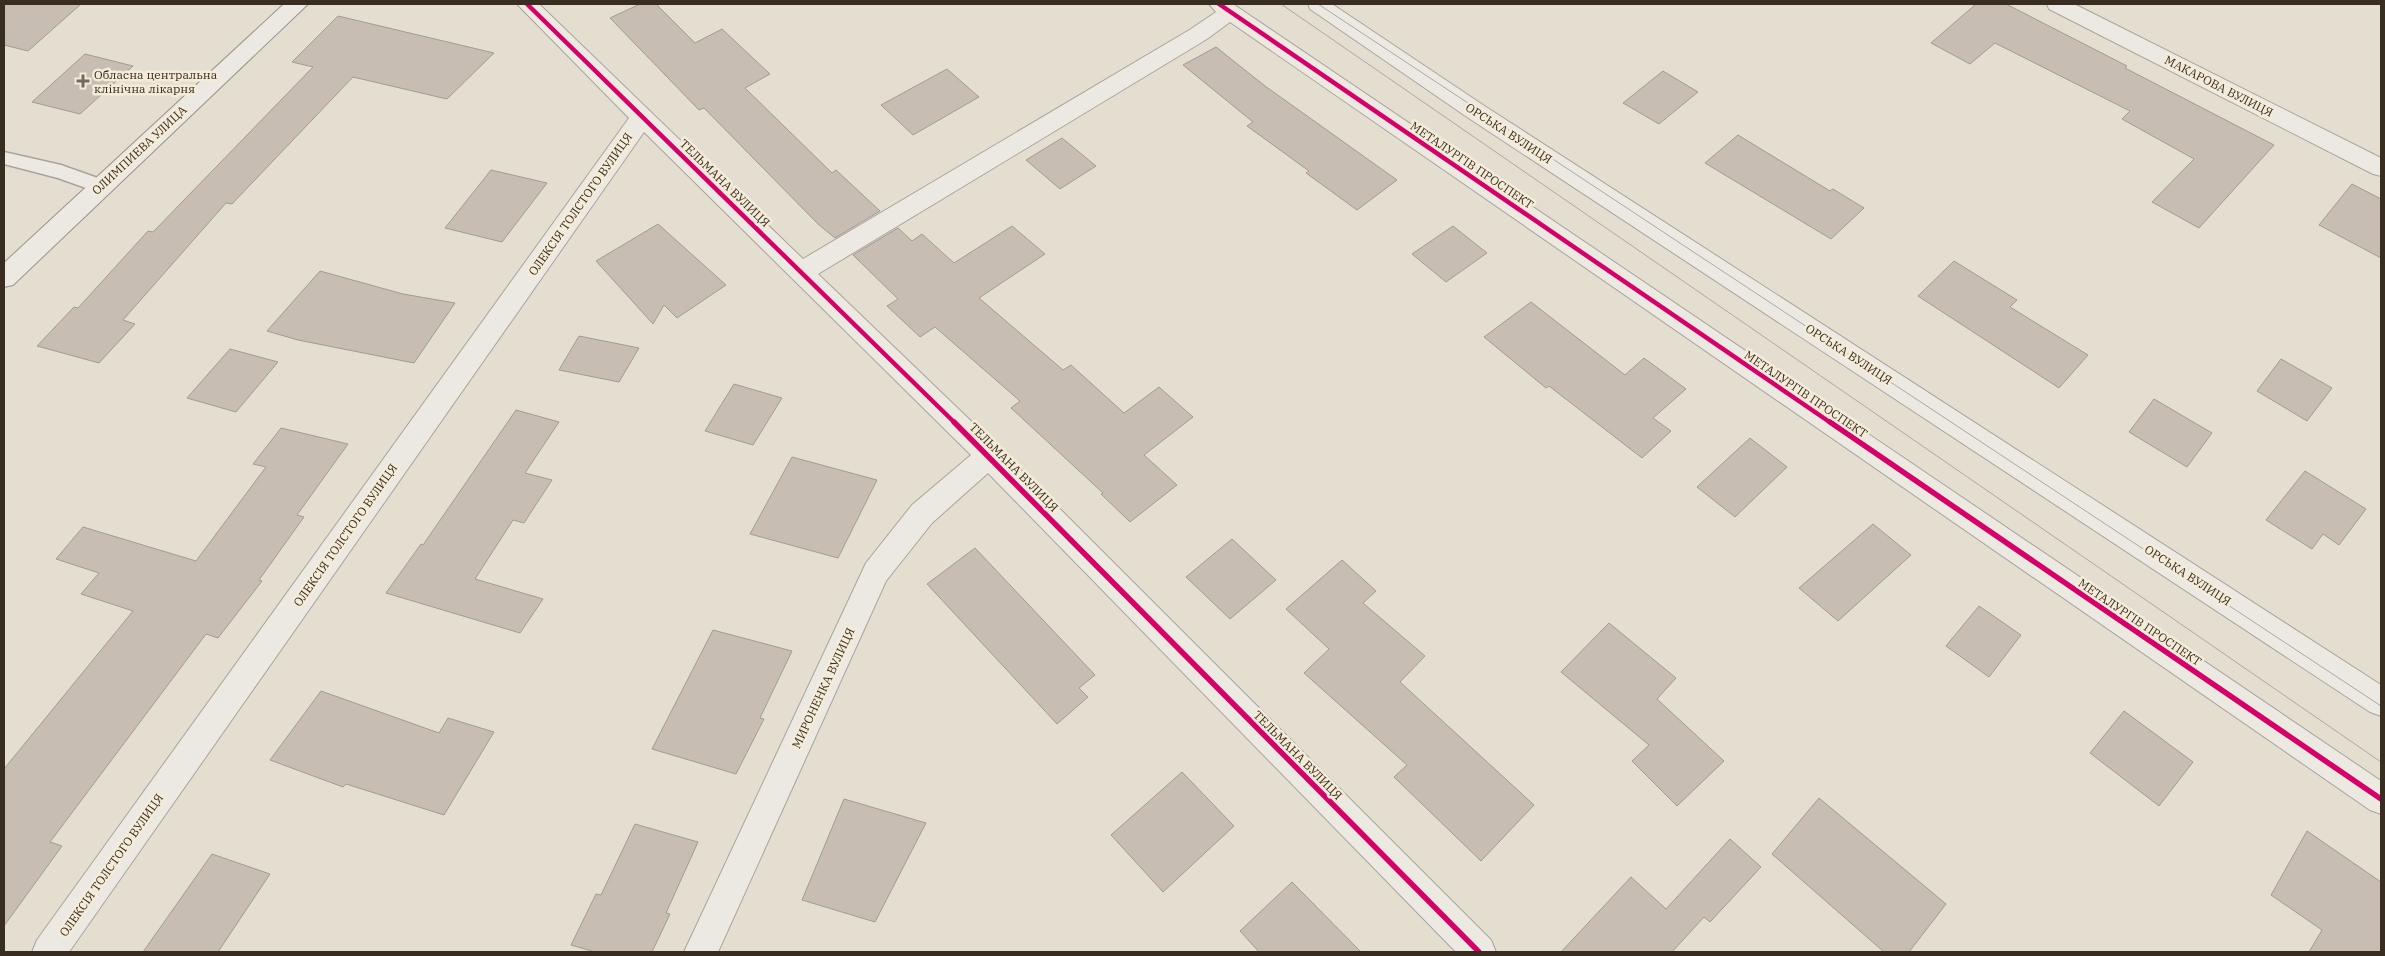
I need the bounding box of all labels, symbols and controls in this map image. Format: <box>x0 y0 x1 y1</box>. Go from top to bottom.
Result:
street label: МАКАРОВА ВУЛИЦЯ <box>2162 52 2276 120</box>
place label: Обласна центральна клінічна лікарня <box>94 67 218 96</box>
marker: Обласна центральна клінічна лікарня <box>76 74 90 88</box>
street label: ОРСЬКА ВУЛИЦЯ <box>1463 99 1555 167</box>
street label: ОЛИМПИЕВА УЛИЦА <box>89 102 190 198</box>
street label: МЕТАЛУРГІВ ПРОСПЕКТ <box>1408 118 1537 212</box>
street label: ОЛЕКСІЯ ТОЛСТОГО ВУЛИЦЯ <box>525 130 635 278</box>
street label: ТЕЛЬМАНА ВУЛИЦЯ <box>677 136 773 230</box>
street label: ОРСЬКА ВУЛИЦЯ <box>1803 320 1895 388</box>
street label: МЕТАЛУРГІВ ПРОСПЕКТ <box>1742 347 1871 441</box>
street label: ТЕЛЬМАНА ВУЛИЦЯ <box>966 419 1062 515</box>
street label: ОЛЕКСІЯ ТОЛСТОГО ВУЛИЦЯ <box>290 461 400 609</box>
street label: ОРСЬКА ВУЛИЦЯ <box>2142 541 2234 609</box>
street label: МЕТАЛУРГІВ ПРОСПЕКТ <box>2076 575 2205 669</box>
street label: МИРОНЕНКА ВУЛИЦЯ <box>788 625 858 751</box>
street label: ТЕЛЬМАНА ВУЛИЦЯ <box>1250 707 1346 803</box>
street label: ОЛЕКСІЯ ТОЛСТОГО ВУЛИЦЯ <box>56 791 166 939</box>

